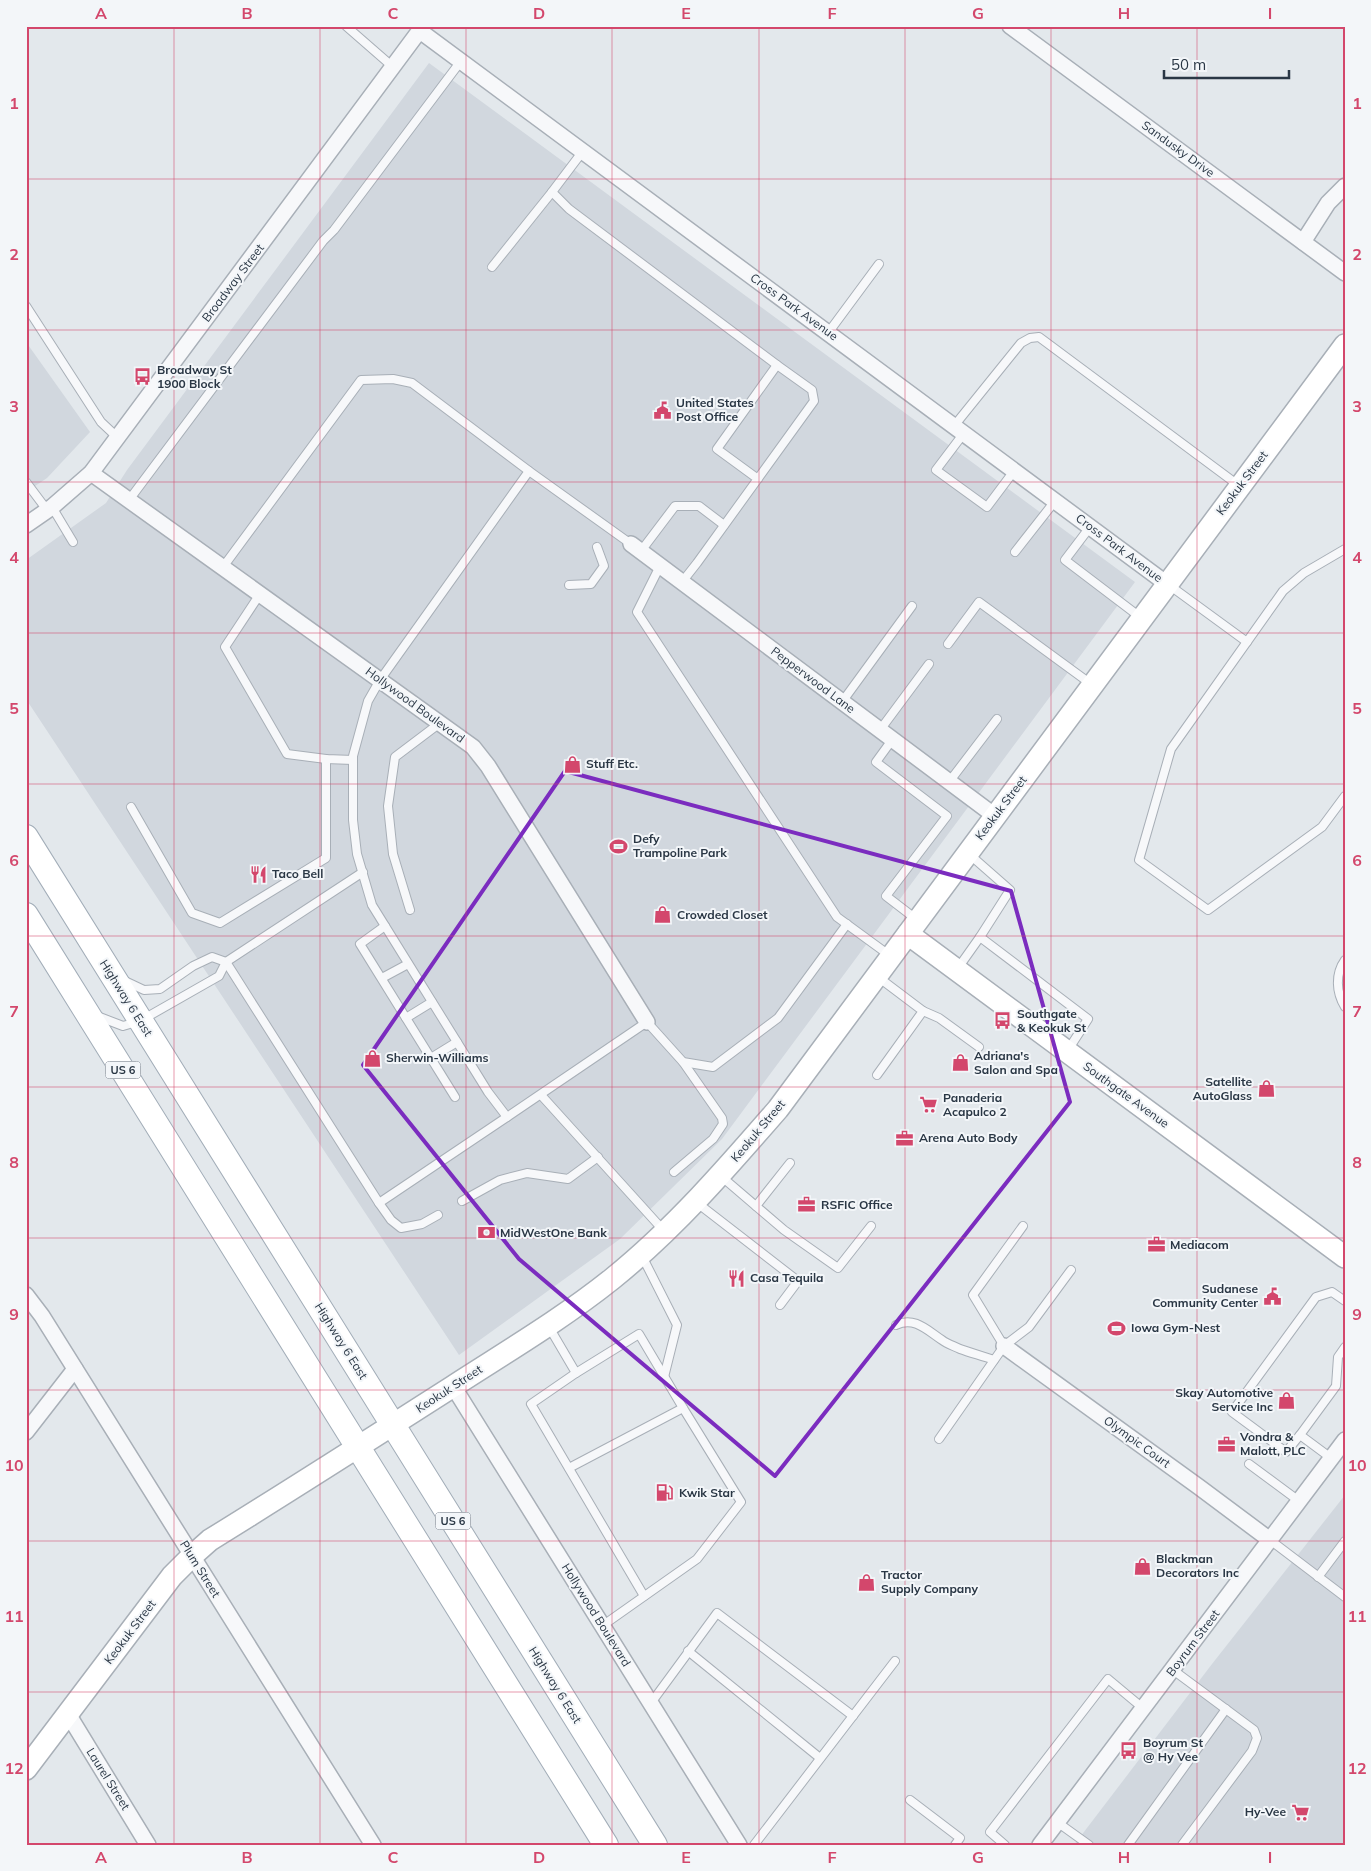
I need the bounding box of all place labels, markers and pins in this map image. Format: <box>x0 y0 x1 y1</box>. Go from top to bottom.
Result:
place label: Broadway St 1900 Block <box>157 362 232 391</box>
bus stop icon: Broadway St 1900 Block <box>133 367 153 387</box>
place label: United States Post Office <box>676 395 754 424</box>
public building icon: United States Post Office <box>652 400 672 420</box>
shop icon: Stuff Etc. <box>562 754 582 774</box>
place label: Stuff Etc. <box>586 756 638 771</box>
place label: Defy Trampoline Park <box>633 831 727 860</box>
sports icon: Defy Trampoline Park <box>609 836 629 856</box>
restaurant icon: Taco Bell <box>248 864 268 884</box>
place label: Taco Bell <box>272 866 323 881</box>
shop icon: Crowded Closet <box>653 905 673 925</box>
place label: Crowded Closet <box>677 907 768 922</box>
place label: Southgate & Keokuk St <box>1017 1006 1086 1035</box>
bus stop icon: Southgate & Keokuk St <box>993 1011 1013 1031</box>
shop icon: Sherwin-Williams <box>362 1048 382 1068</box>
place label: Adriana's Salon and Spa <box>974 1048 1058 1077</box>
place label: Sherwin-Williams <box>386 1050 488 1065</box>
shop icon: Adriana's Salon and Spa <box>950 1053 970 1073</box>
place label: Satellite AutoGlass <box>1193 1074 1252 1103</box>
shop icon: Satellite AutoGlass <box>1256 1079 1276 1099</box>
place label: Panaderia Acapulco 2 <box>943 1090 1007 1119</box>
supermarket icon: Panaderia Acapulco 2 <box>919 1095 939 1115</box>
office icon: Arena Auto Body <box>895 1128 915 1148</box>
place label: Arena Auto Body <box>919 1130 1018 1145</box>
office icon: RSFIC Office <box>797 1195 817 1215</box>
place label: RSFIC Office <box>821 1197 893 1212</box>
bank icon: MidWestOne Bank <box>476 1223 496 1243</box>
place label: MidWestOne Bank <box>500 1225 607 1240</box>
office icon: Mediacom <box>1146 1235 1166 1255</box>
place label: Mediacom <box>1170 1237 1229 1252</box>
restaurant icon: Casa Tequila <box>726 1268 746 1288</box>
place label: Casa Tequila <box>750 1270 824 1285</box>
place label: Sudanese Community Center <box>1152 1281 1258 1310</box>
public building icon: Sudanese Community Center <box>1262 1286 1282 1306</box>
sports icon: Iowa Gym-Nest <box>1107 1318 1127 1338</box>
place label: Iowa Gym-Nest <box>1131 1320 1221 1335</box>
place label: Skay Automotive Service Inc <box>1175 1385 1273 1414</box>
shop icon: Skay Automotive Service Inc <box>1277 1390 1297 1410</box>
place label: Vondra & Malott, PLC <box>1239 1429 1306 1458</box>
office icon: Vondra & Malott, PLC <box>1216 1434 1236 1454</box>
fuel station icon: Kwik Star <box>655 1483 675 1503</box>
place label: Kwik Star <box>679 1485 735 1500</box>
place label: Blackman Decorators Inc <box>1156 1551 1239 1580</box>
shop icon: Blackman Decorators Inc <box>1132 1556 1152 1576</box>
place label: Tractor Supply Company <box>881 1567 978 1596</box>
shop icon: Tractor Supply Company <box>857 1572 877 1592</box>
place label: Boyrum St @ Hy Vee <box>1143 1735 1203 1764</box>
bus stop icon: Boyrum St @ Hy Vee <box>1119 1740 1139 1760</box>
supermarket icon: Hy-Vee <box>1290 1802 1310 1822</box>
place label: Hy-Vee <box>1245 1804 1286 1819</box>

